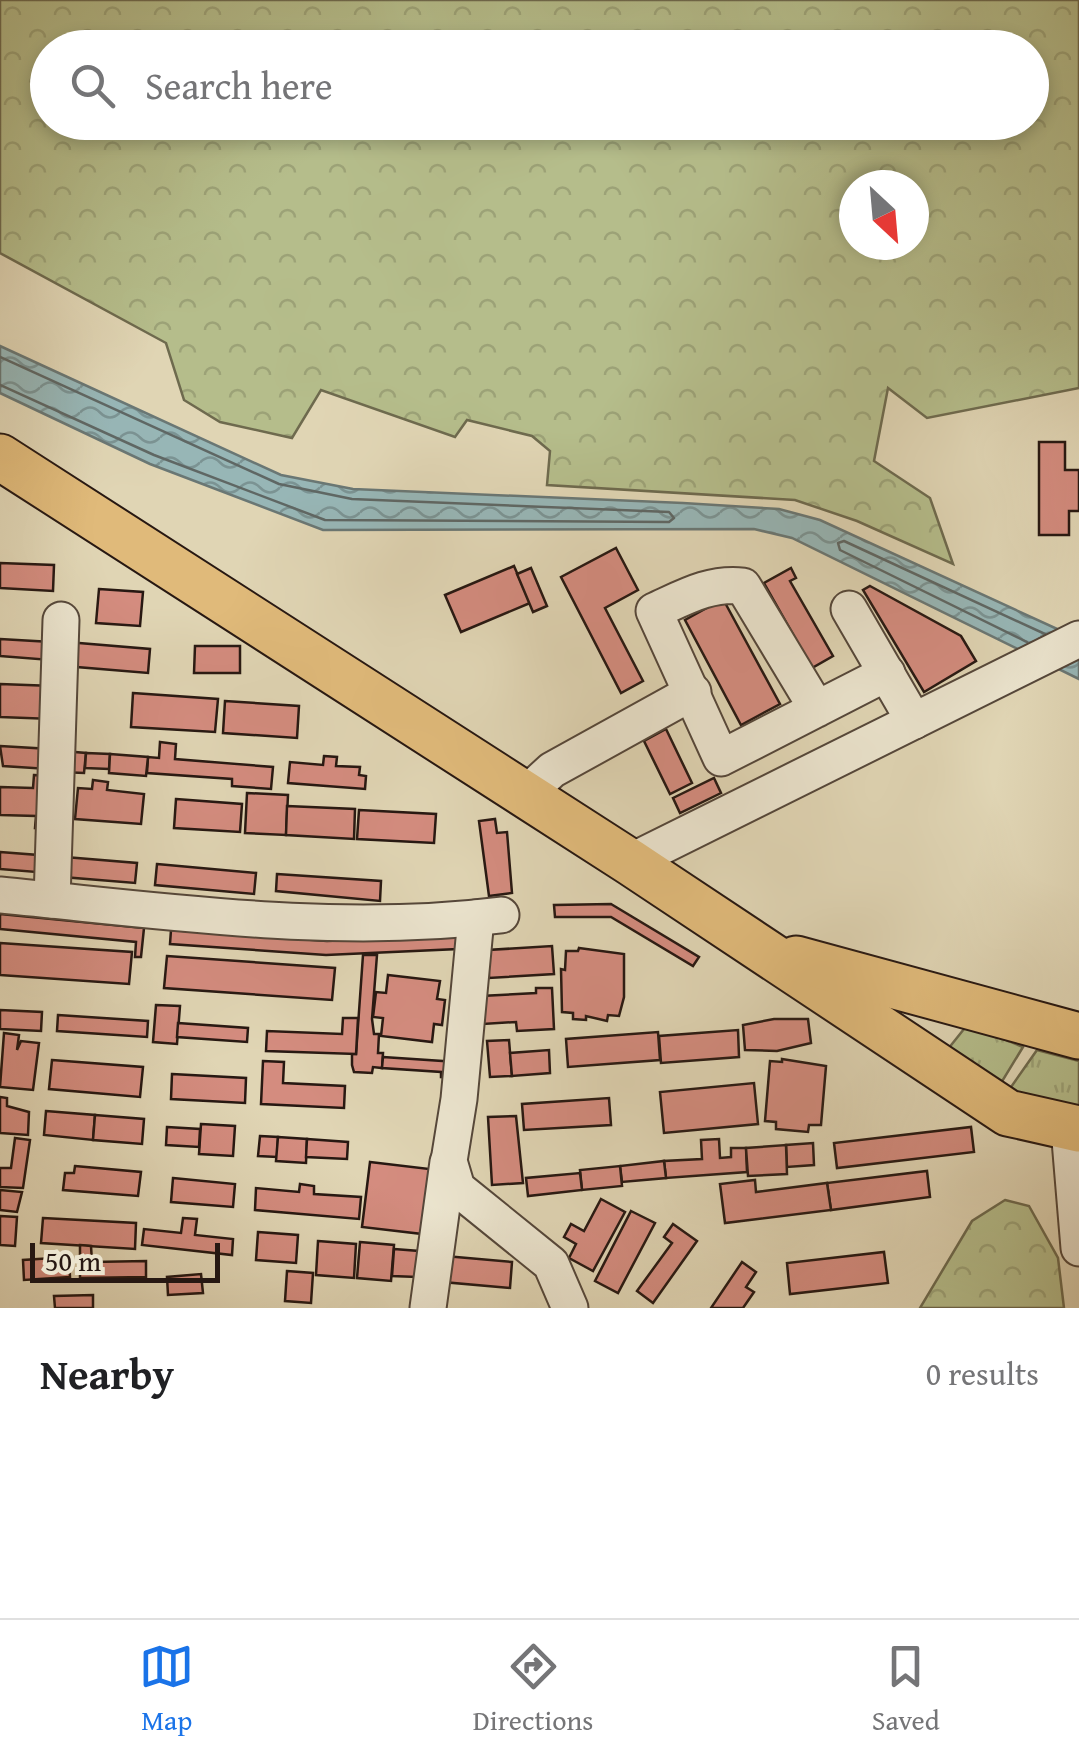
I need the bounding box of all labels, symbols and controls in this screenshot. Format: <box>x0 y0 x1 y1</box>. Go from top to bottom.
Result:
search box <box>30 30 1049 140</box>
text: Search here <box>145 57 333 113</box>
icon: search <box>65 58 120 113</box>
north arrow <box>839 170 929 260</box>
scale bar <box>30 1238 220 1282</box>
text: 50 m <box>45 1240 101 1281</box>
text: Nearby <box>40 1343 174 1404</box>
text: 0 results <box>926 1350 1039 1397</box>
tab: Map <box>139 1639 194 1740</box>
tab: Directions <box>473 1639 593 1740</box>
tab: Saved <box>872 1639 940 1740</box>

